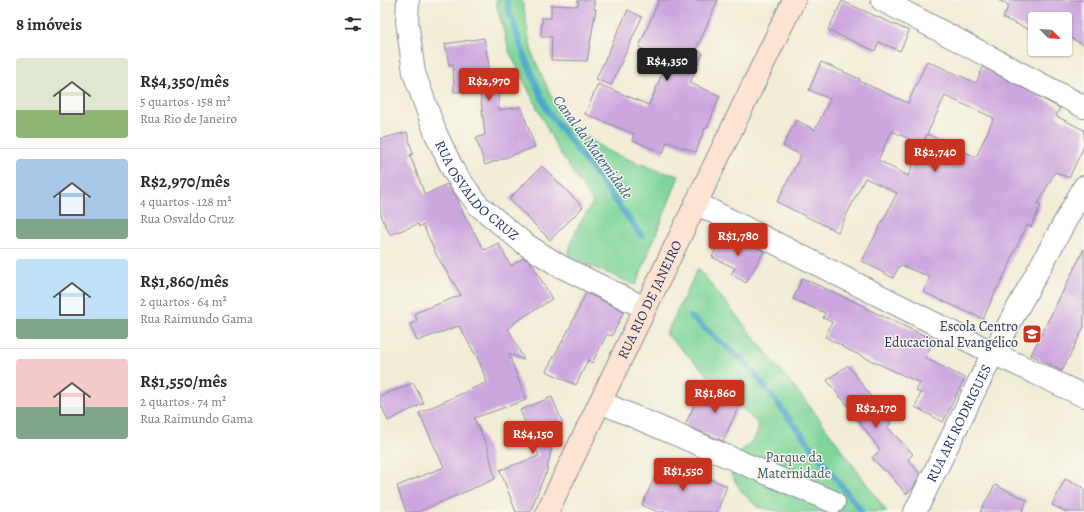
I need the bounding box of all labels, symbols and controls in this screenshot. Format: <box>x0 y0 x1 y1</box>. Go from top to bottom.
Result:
north arrow <box>1028 12 1072 56</box>
map controls <box>1028 12 1072 56</box>
text: 8 imóveis <box>16 13 82 36</box>
icon: filters <box>342 13 364 35</box>
pin: R$4,350 <box>630 48 704 82</box>
text: R$4,350 <box>646 52 688 69</box>
pin: R$2,970 <box>452 68 526 102</box>
text: R$4,350/mês <box>140 70 229 93</box>
text: R$2,970 <box>468 72 510 89</box>
icon: home <box>48 74 96 122</box>
water label: Canal da Maternidade <box>549 91 638 203</box>
text: 5 quartos · 158 m² <box>140 93 231 110</box>
text: Rua Rio de Janeiro <box>140 110 237 127</box>
street label: RUA OSVALDO CRUZ <box>430 137 523 245</box>
pin: R$2,740 <box>898 139 972 173</box>
text: R$2,740 <box>914 143 956 160</box>
text: R$2,970/mês <box>140 170 230 193</box>
icon: home <box>48 175 96 223</box>
text: 4 quartos · 128 m² <box>140 193 232 210</box>
text: Rua Osvaldo Cruz <box>140 210 234 227</box>
pin: R$1,780 <box>701 223 775 257</box>
text: R$1,780 <box>718 227 758 244</box>
street label: RUA RIO DE JANEIRO <box>613 237 687 362</box>
text: R$1,860/mês <box>140 270 229 293</box>
icon: home <box>48 275 96 323</box>
text: 2 quartos · 64 m² <box>140 293 227 310</box>
text: Rua Raimundo Gama <box>140 310 253 327</box>
place label: Escola Centro Educacional Evangélico <box>884 317 1018 352</box>
school or university icon: Escola Centro Educacional Evangélico <box>1021 323 1043 345</box>
street label: RUA ARI RODRIGUES <box>922 361 996 486</box>
text: R$1,550/mês <box>140 370 227 393</box>
icon: home <box>48 375 96 423</box>
pin: R$1,860 <box>678 380 752 414</box>
text: R$1,860 <box>694 384 736 401</box>
text: 2 quartos · 74 m² <box>140 393 226 410</box>
pin: R$2,170 <box>839 395 913 429</box>
text: R$2,170 <box>856 399 896 416</box>
text: Rua Raimundo Gama <box>140 410 253 427</box>
pin: R$4,150 <box>496 421 570 455</box>
text: R$4,150 <box>513 425 553 442</box>
park label: Parque da Maternidade <box>757 448 831 483</box>
pin: R$1,550 <box>646 458 720 492</box>
text: R$1,550 <box>663 462 703 479</box>

